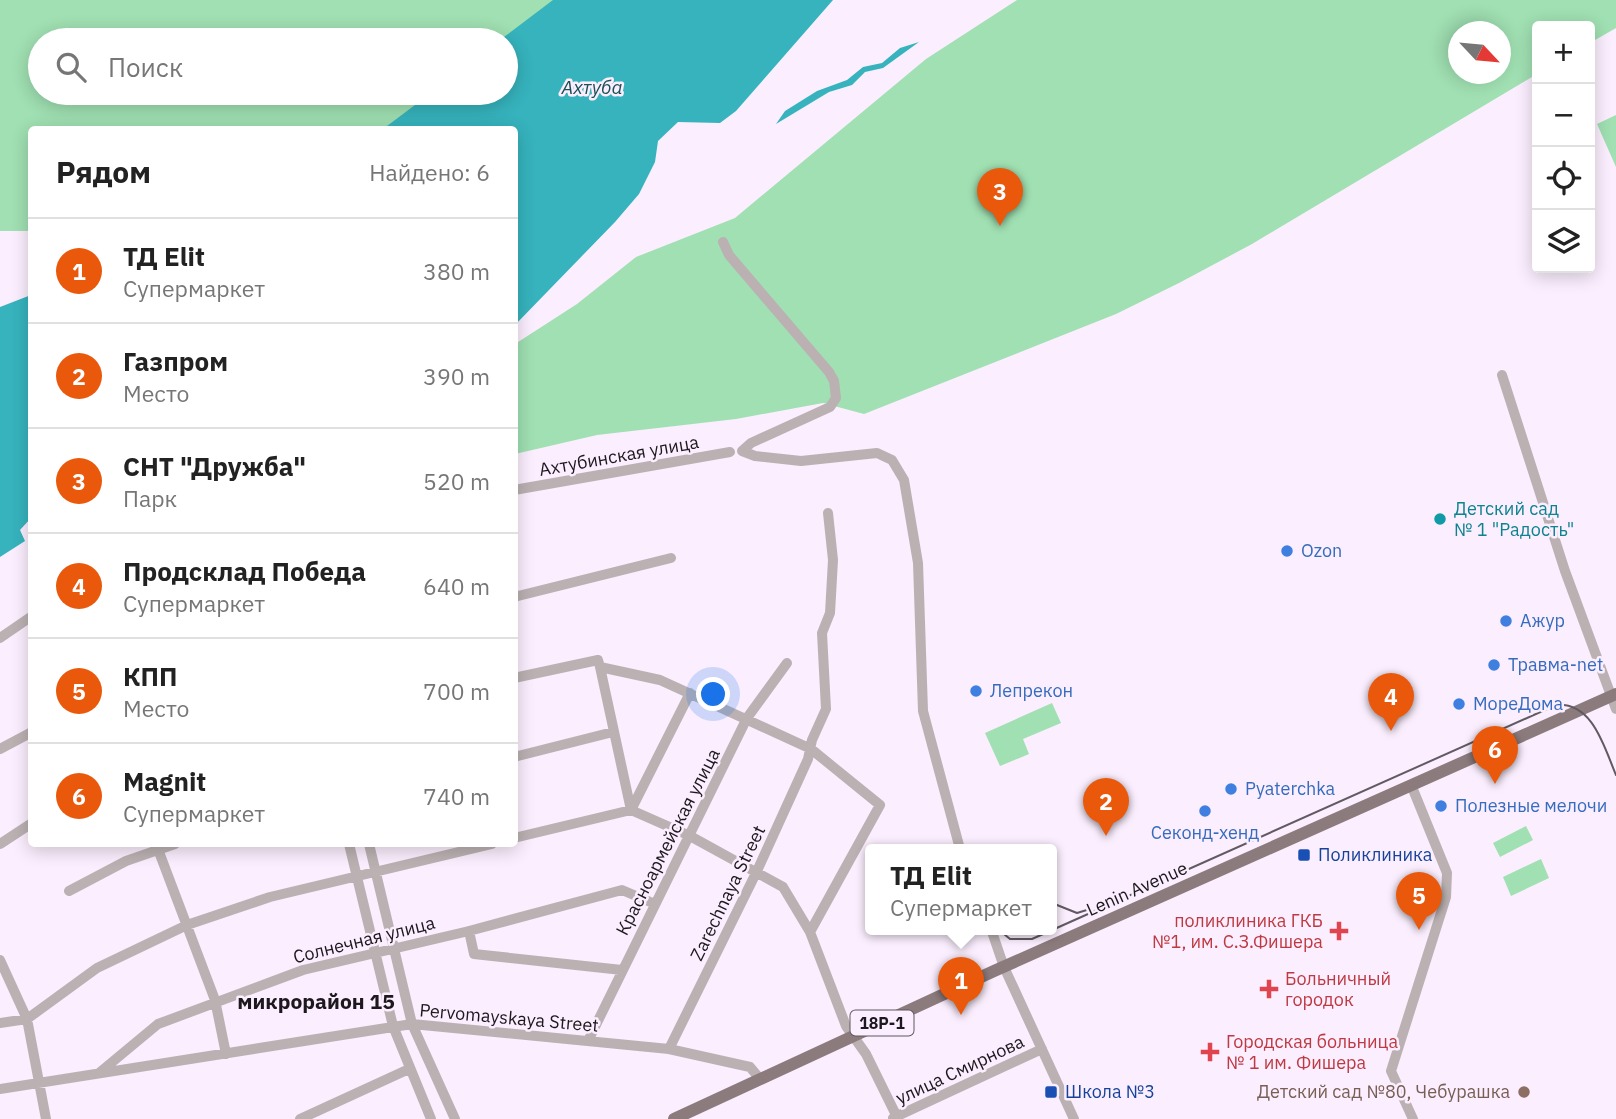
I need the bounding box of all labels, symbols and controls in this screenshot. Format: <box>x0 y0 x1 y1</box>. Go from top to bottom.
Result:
north arrow <box>1448 21 1511 84</box>
map controls <box>1532 21 1595 273</box>
button: + <box>1532 21 1595 84</box>
search box <box>28 28 518 105</box>
icon: search <box>52 48 90 86</box>
text: Поиск <box>108 50 183 84</box>
water label: Ахтуба <box>561 75 622 99</box>
button: − <box>1532 84 1595 147</box>
button: locate <box>1532 147 1595 210</box>
text: Рядом <box>56 152 151 191</box>
text: Найдено: 6 <box>369 157 490 187</box>
pin: 3 <box>977 168 1023 226</box>
button: layers <box>1532 210 1595 273</box>
text: ТД Elit <box>123 239 205 273</box>
text: 1 <box>72 256 86 286</box>
text: 380 m <box>423 256 490 286</box>
text: Супермаркет <box>123 273 265 303</box>
text: Газпром <box>123 344 228 378</box>
text: 2 <box>72 361 86 391</box>
text: 390 m <box>423 361 490 391</box>
text: Место <box>123 378 189 408</box>
street label: Ахтубинская улица <box>537 430 701 481</box>
text: СНТ "Дружба" <box>123 449 306 483</box>
text: 3 <box>72 466 86 496</box>
text: 520 m <box>423 466 490 496</box>
text: Парк <box>123 483 177 513</box>
place label: Детский сад № 1 "Радость" <box>1454 497 1574 541</box>
marker: Детский сад № 1 "Радость" <box>1432 511 1448 527</box>
place label: Ozon <box>1301 539 1342 562</box>
marker: Ozon <box>1279 543 1295 559</box>
text: Продсклад Победа <box>123 554 366 588</box>
text: 4 <box>72 571 86 601</box>
text: 640 m <box>423 571 490 601</box>
text: Супермаркет <box>123 588 265 618</box>
place label: Ажур <box>1520 609 1565 632</box>
marker: Ажур <box>1498 613 1514 629</box>
place label: Травма-net <box>1508 653 1603 676</box>
marker: Травма-net <box>1486 657 1502 673</box>
text: КПП <box>123 659 177 693</box>
pin: 4 <box>1368 673 1414 731</box>
text: 5 <box>72 676 86 706</box>
text: 700 m <box>423 676 490 706</box>
your location <box>696 677 730 711</box>
place label: Лепрекон <box>990 679 1073 702</box>
marker: Лепрекон <box>968 683 984 699</box>
place label: МореДома <box>1473 692 1564 715</box>
text: Место <box>123 693 189 723</box>
marker: МореДома <box>1451 696 1467 712</box>
pin: 6 <box>1472 726 1518 784</box>
street label: Красноармейская улица <box>610 744 725 939</box>
text: Magnit <box>123 764 206 798</box>
place label: Pyaterchka <box>1245 777 1336 800</box>
pin: 2 <box>1083 778 1129 836</box>
text: 6 <box>72 781 86 811</box>
text: 740 m <box>423 781 490 811</box>
marker: Pyaterchka <box>1223 781 1239 797</box>
place label: Полезные мелочи <box>1455 794 1607 817</box>
text: Супермаркет <box>123 798 265 828</box>
marker: Полезные мелочи <box>1433 798 1449 814</box>
marker: Секонд-хенд <box>1197 803 1213 819</box>
street label: Zarechnaya Street <box>685 821 770 964</box>
place label: Секонд-хенд <box>1151 821 1259 844</box>
place label: Поликлиника <box>1318 843 1433 866</box>
popup <box>865 844 1057 935</box>
marker: Поликлиника <box>1296 847 1312 863</box>
street label: Lenin Avenue <box>1083 856 1191 921</box>
text: ТД Elit <box>890 858 972 892</box>
pin: 5 <box>1396 872 1442 930</box>
text: Супермаркет <box>890 892 1032 922</box>
place label: поликлиника ГКБ №1, им. С.З.Фишера <box>1152 909 1323 953</box>
street label: Солнечная улица <box>291 911 438 968</box>
marker: поликлиника ГКБ №1, им. С.З.Фишера <box>1329 921 1349 941</box>
pin: 1 <box>938 957 984 1015</box>
place label: Больничный городок <box>1285 967 1391 1011</box>
marker: Больничный городок <box>1259 979 1279 999</box>
district label: микрорайон 15 <box>237 987 395 1015</box>
street label: Pervomayskaya Street <box>418 998 600 1037</box>
road number: 18Р-1 <box>850 1010 914 1036</box>
street label: улица Смирнова <box>892 1030 1028 1109</box>
place label: Городская больница № 1 им. Фишера <box>1226 1030 1398 1074</box>
marker: Городская больница № 1 им. Фишера <box>1200 1042 1220 1062</box>
place label: Школа №3 <box>1065 1080 1155 1103</box>
place label: Детский сад №80, Чебурашка <box>1257 1080 1510 1103</box>
marker: Школа №3 <box>1043 1084 1059 1100</box>
marker: Детский сад №80, Чебурашка <box>1516 1084 1532 1100</box>

